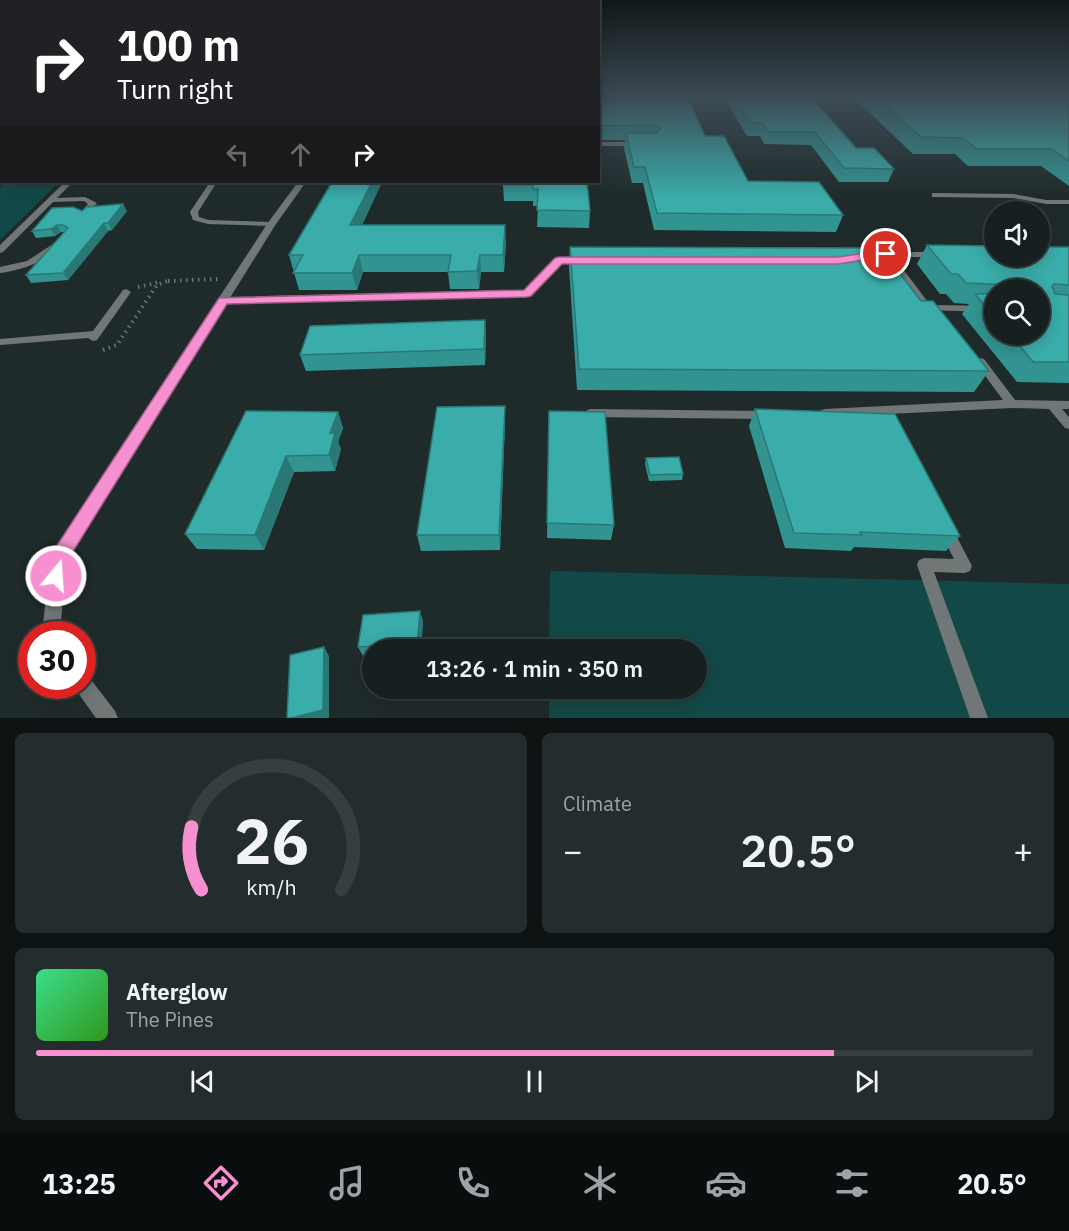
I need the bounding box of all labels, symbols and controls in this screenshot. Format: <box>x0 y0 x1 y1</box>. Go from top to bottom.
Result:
text: 100 m <box>117 18 240 73</box>
icon: right <box>18 24 96 102</box>
text: Turn right <box>117 71 234 106</box>
icon: left <box>221 138 254 171</box>
icon: ahead <box>284 138 317 171</box>
icon: right <box>347 138 380 171</box>
map controls <box>984 201 1050 345</box>
button: sound <box>984 201 1050 267</box>
pin <box>860 228 911 279</box>
icon: arrive <box>869 237 902 270</box>
button: search <box>984 279 1050 345</box>
position arrow <box>24 544 88 608</box>
speed limit sign: 30 <box>18 621 96 699</box>
text: 13:26 · 1 min · 350 m <box>426 654 643 683</box>
text: Climate <box>563 790 632 817</box>
text: 26 <box>234 800 308 881</box>
text: 20.5° <box>740 821 856 879</box>
text: − <box>563 829 583 872</box>
text: + <box>1013 829 1033 872</box>
text: km/h <box>246 873 296 901</box>
text: Afterglow <box>126 977 228 1006</box>
text: The Pines <box>126 1006 214 1033</box>
icon: previous <box>186 1065 219 1098</box>
icon: pause <box>518 1065 551 1098</box>
icon: next <box>850 1065 883 1098</box>
icon: directions <box>200 1162 242 1204</box>
icon: music <box>326 1162 368 1204</box>
icon: phone <box>452 1162 494 1204</box>
icon: climate <box>579 1162 621 1204</box>
icon: car <box>705 1162 747 1204</box>
icon: filters <box>831 1162 873 1204</box>
text: 13:25 <box>42 1166 116 1201</box>
text: 20.5° <box>957 1166 1027 1201</box>

